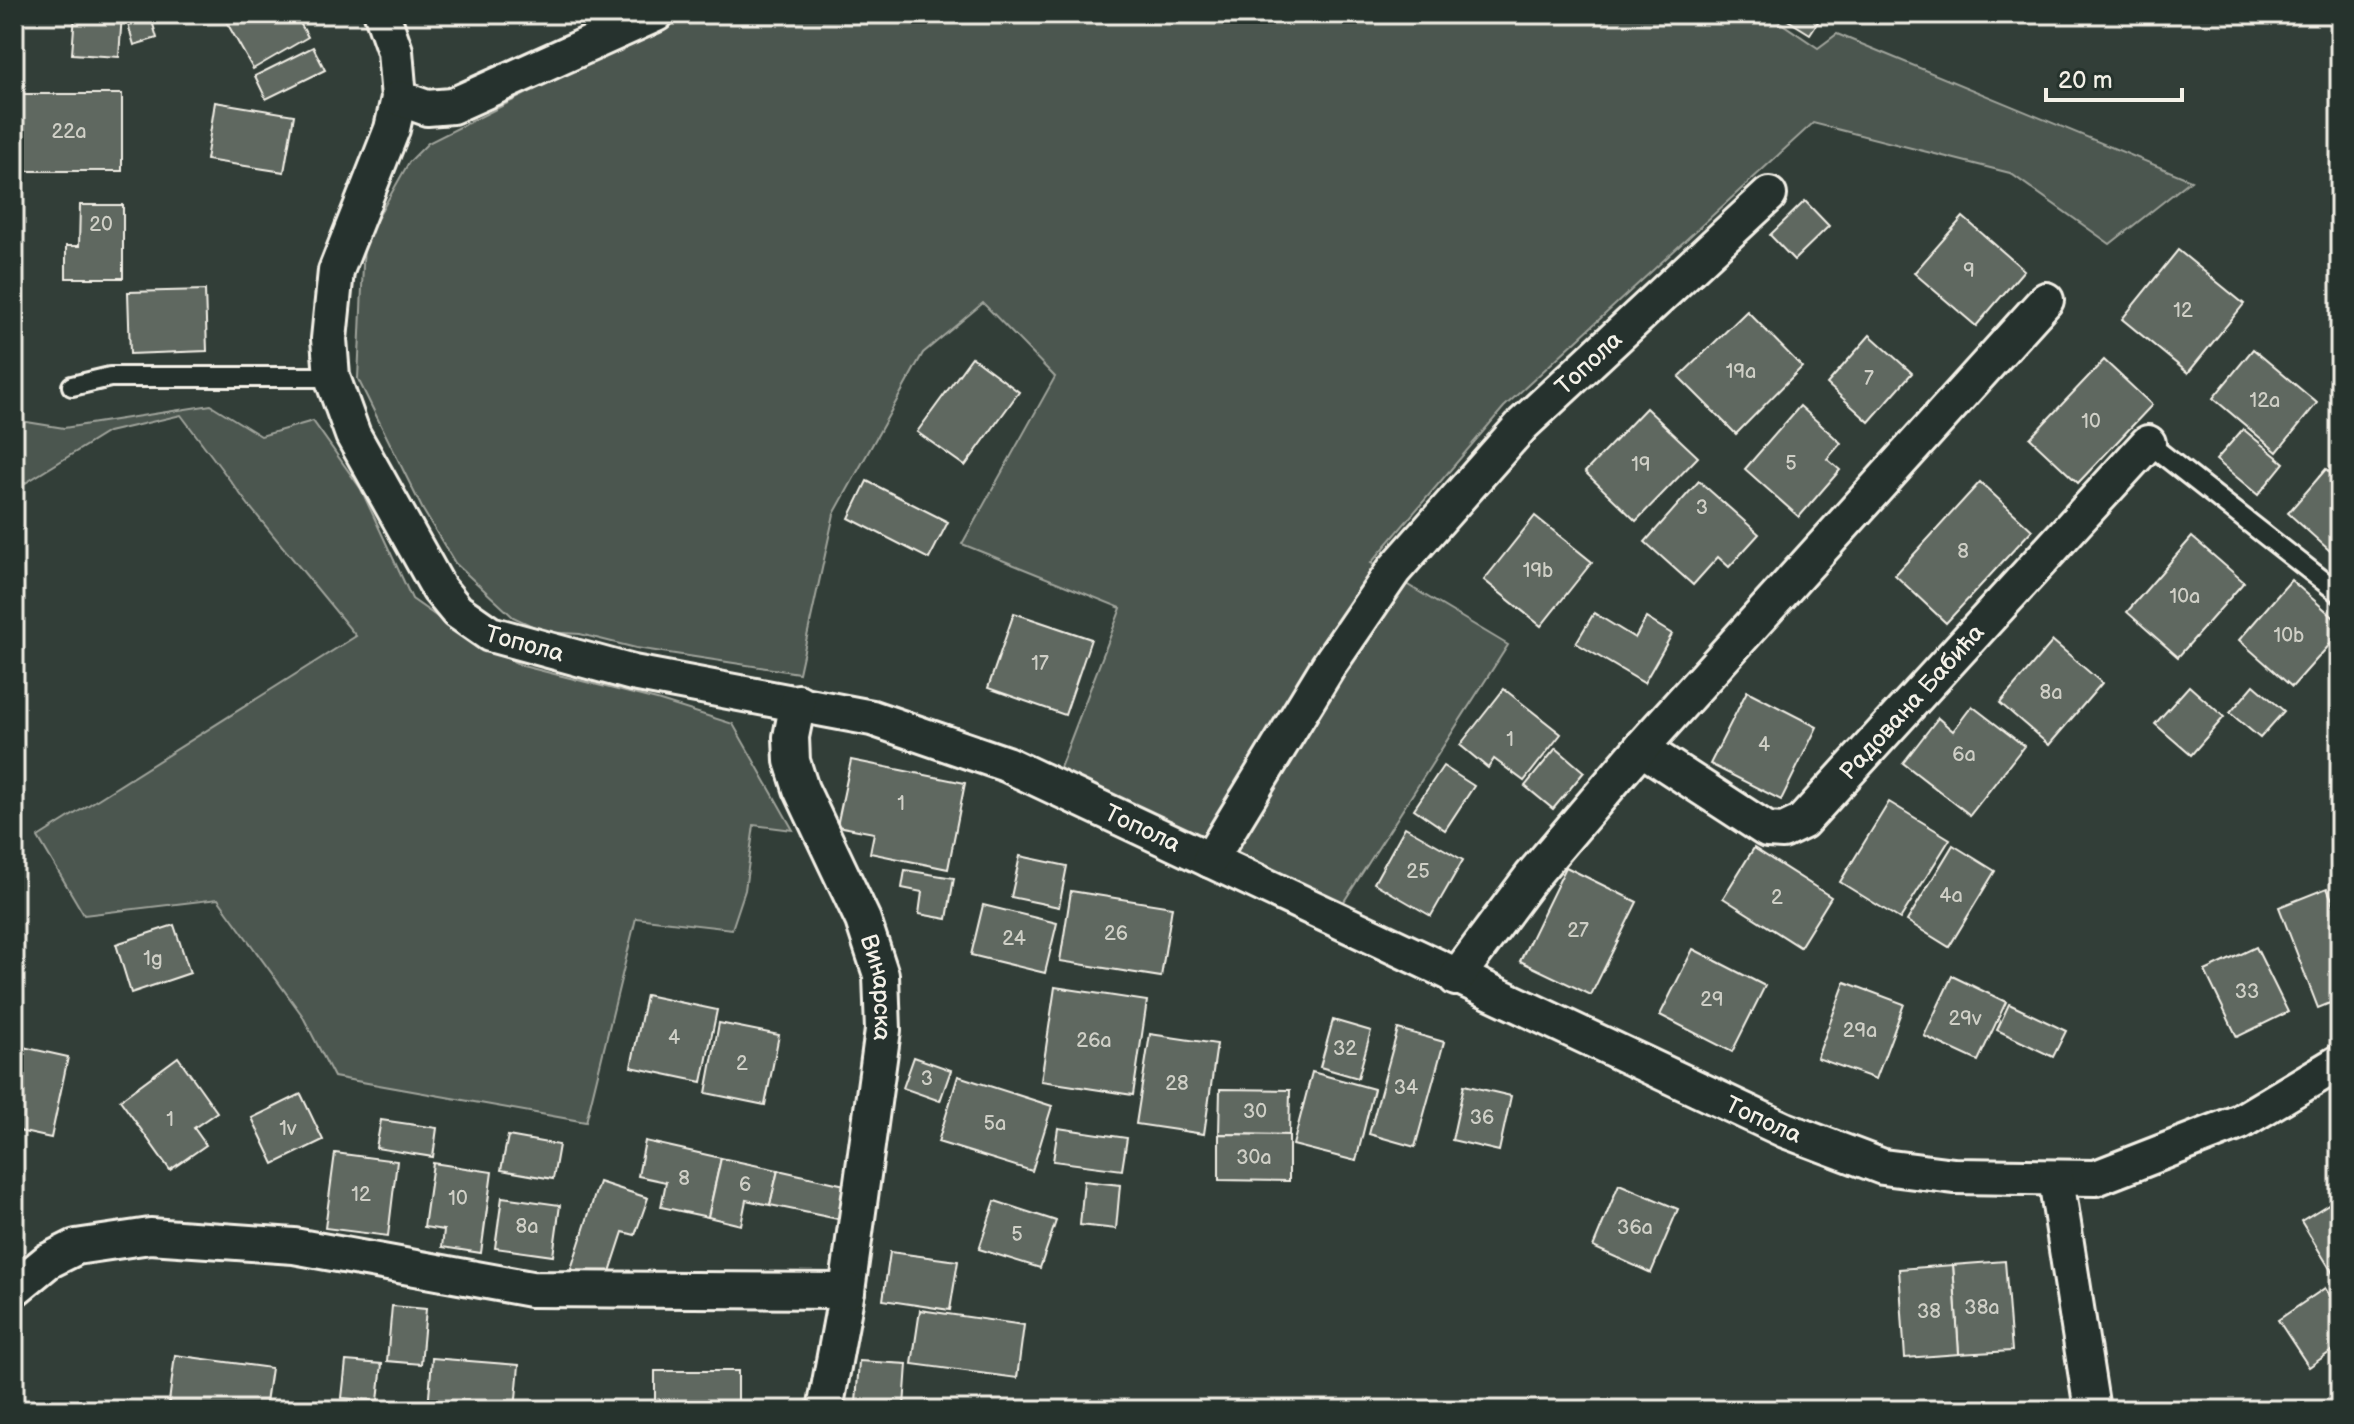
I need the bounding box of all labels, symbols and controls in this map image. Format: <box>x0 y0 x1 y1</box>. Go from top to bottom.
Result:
scale bar <box>2046 52 2182 102</box>
text: 20 m <box>2058 66 2113 95</box>
house number: 22a <box>52 120 86 144</box>
house number: 20 <box>89 213 113 237</box>
house number: 9 <box>1963 259 1975 283</box>
house number: 12 <box>2173 299 2193 323</box>
street label: Топола <box>1549 325 1628 401</box>
house number: 19a <box>1726 360 1756 384</box>
house number: 7 <box>1864 367 1874 391</box>
house number: 12a <box>2250 389 2280 413</box>
house number: 10 <box>2081 410 2101 434</box>
house number: 5 <box>1785 452 1797 476</box>
house number: 19 <box>1631 453 1651 477</box>
house number: 3 <box>1696 496 1708 520</box>
house number: 8 <box>1957 540 1969 564</box>
house number: 19b <box>1523 559 1553 583</box>
house number: 10a <box>2170 585 2200 609</box>
street label: Радована Бабића <box>1833 618 1990 786</box>
street label: Топола <box>482 619 567 668</box>
house number: 10b <box>2274 624 2304 648</box>
house number: 17 <box>1031 652 1049 676</box>
house number: 8a <box>2040 681 2062 705</box>
house number: 1 <box>1506 728 1514 752</box>
house number: 4 <box>1758 733 1770 757</box>
house number: 6a <box>1952 743 1976 767</box>
house number: 1 <box>897 792 905 816</box>
street label: Топола <box>1100 798 1185 858</box>
house number: 25 <box>1406 860 1430 884</box>
house number: 4a <box>1939 884 1963 908</box>
house number: 2 <box>1771 886 1783 910</box>
house number: 27 <box>1567 919 1589 943</box>
house number: 26 <box>1104 922 1128 946</box>
house number: 24 <box>1002 927 1026 951</box>
street label: Винарска <box>854 930 898 1043</box>
house number: 1g <box>143 947 163 971</box>
house number: 33 <box>2235 980 2259 1004</box>
house number: 29 <box>1700 988 1724 1012</box>
house number: 29v <box>1949 1007 1982 1031</box>
house number: 29a <box>1843 1019 1877 1043</box>
house number: 4 <box>668 1026 680 1050</box>
house number: 26a <box>1076 1029 1112 1053</box>
house number: 32 <box>1333 1037 1357 1061</box>
house number: 2 <box>736 1052 748 1076</box>
house number: 3 <box>921 1067 933 1091</box>
house number: 28 <box>1165 1072 1189 1096</box>
house number: 34 <box>1394 1076 1418 1100</box>
street label: Топола <box>1721 1090 1806 1149</box>
house number: 30 <box>1243 1100 1267 1124</box>
house number: 36 <box>1470 1106 1494 1130</box>
house number: 1 <box>166 1108 174 1132</box>
house number: 5a <box>984 1112 1006 1136</box>
house number: 1v <box>279 1117 297 1141</box>
house number: 30a <box>1236 1146 1272 1170</box>
house number: 8 <box>678 1167 690 1191</box>
house number: 6 <box>739 1173 751 1197</box>
house number: 12 <box>351 1183 371 1207</box>
house number: 10 <box>448 1187 468 1211</box>
house number: 8a <box>516 1215 538 1239</box>
house number: 36a <box>1617 1216 1653 1240</box>
house number: 5 <box>1011 1223 1023 1247</box>
house number: 38a <box>1964 1296 2000 1320</box>
house number: 38 <box>1917 1300 1941 1324</box>

